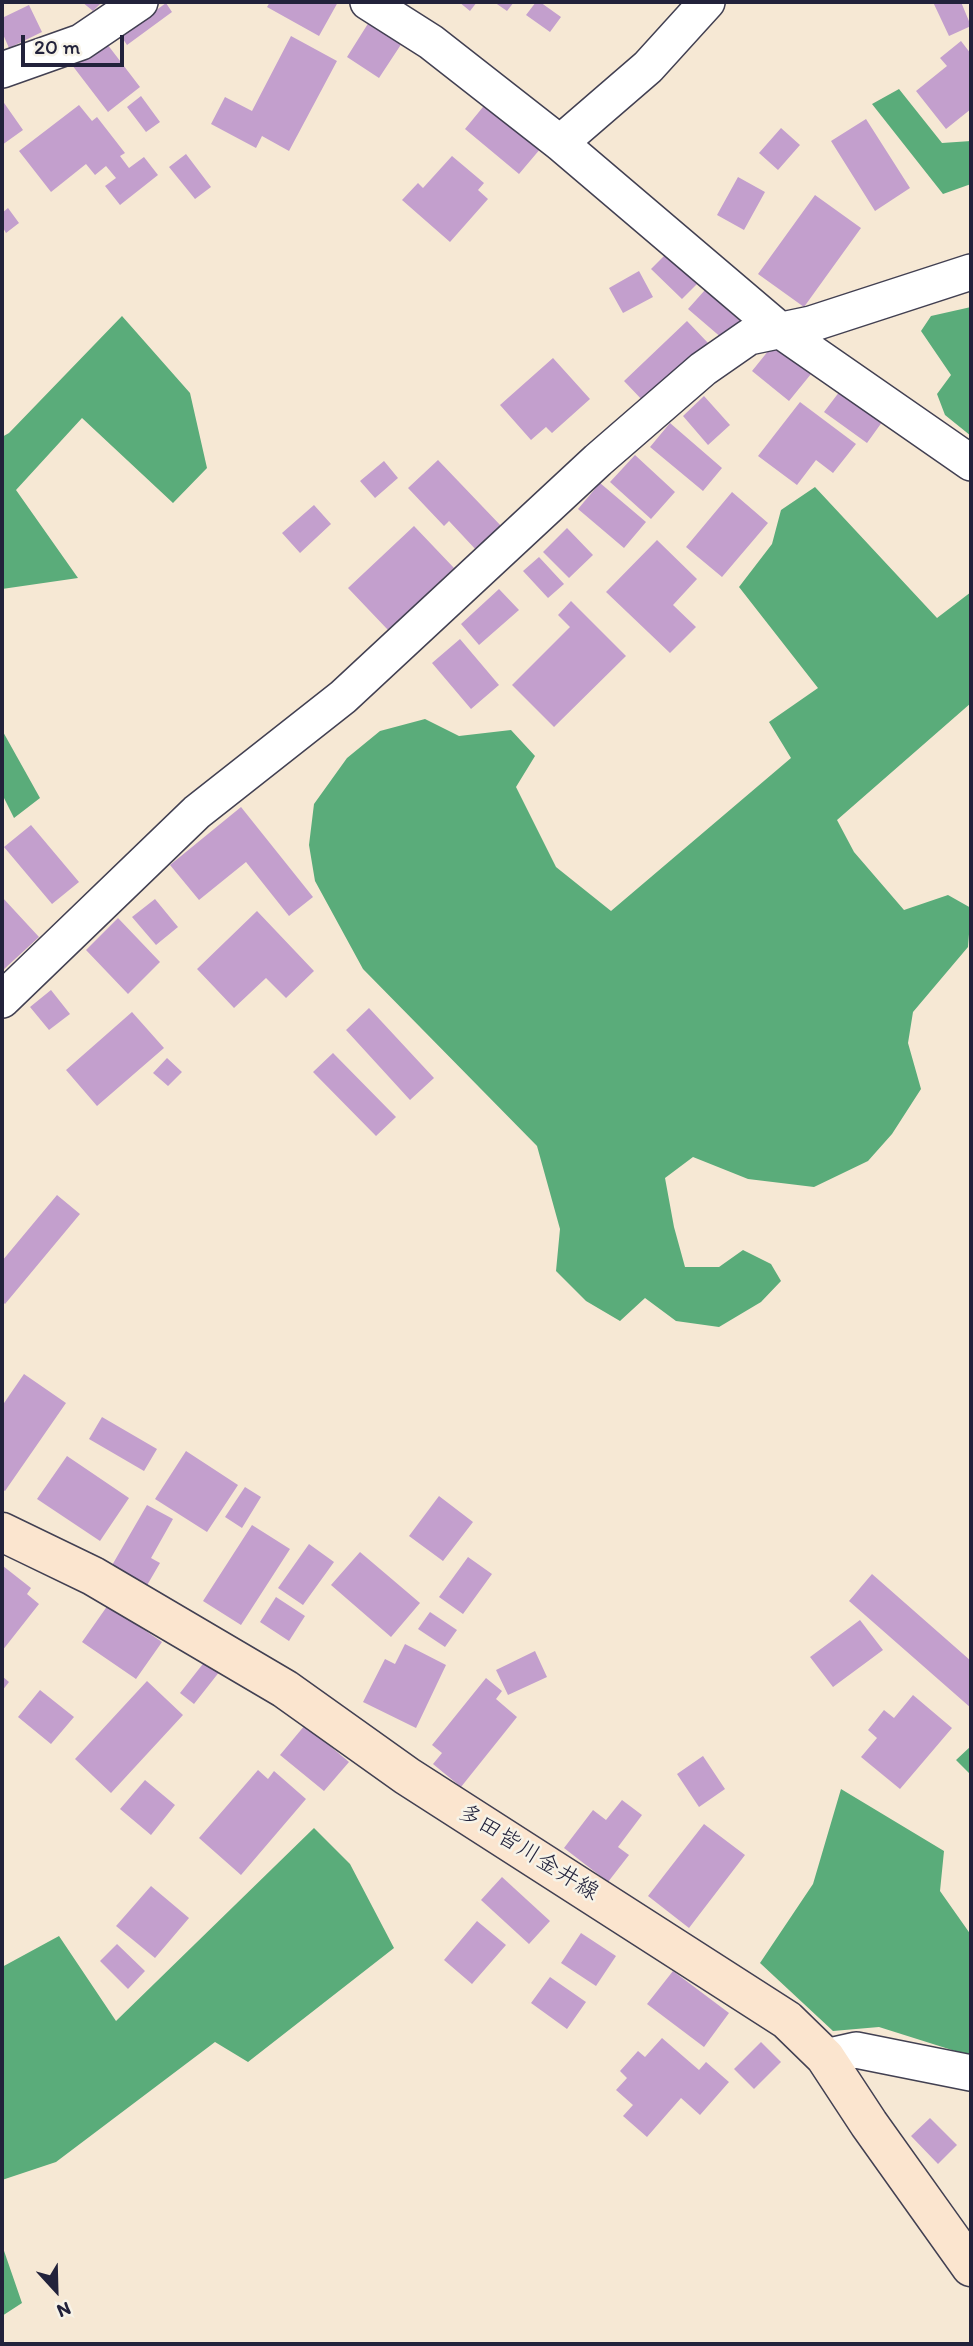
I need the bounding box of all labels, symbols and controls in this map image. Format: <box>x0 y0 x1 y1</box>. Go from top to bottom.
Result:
scale bar <box>24 21 128 65</box>
text: 20 m <box>34 34 80 59</box>
street label: 多田皆川金井線 <box>452 1799 604 1907</box>
north arrow <box>21 2255 91 2325</box>
text: N <box>54 2297 74 2323</box>

